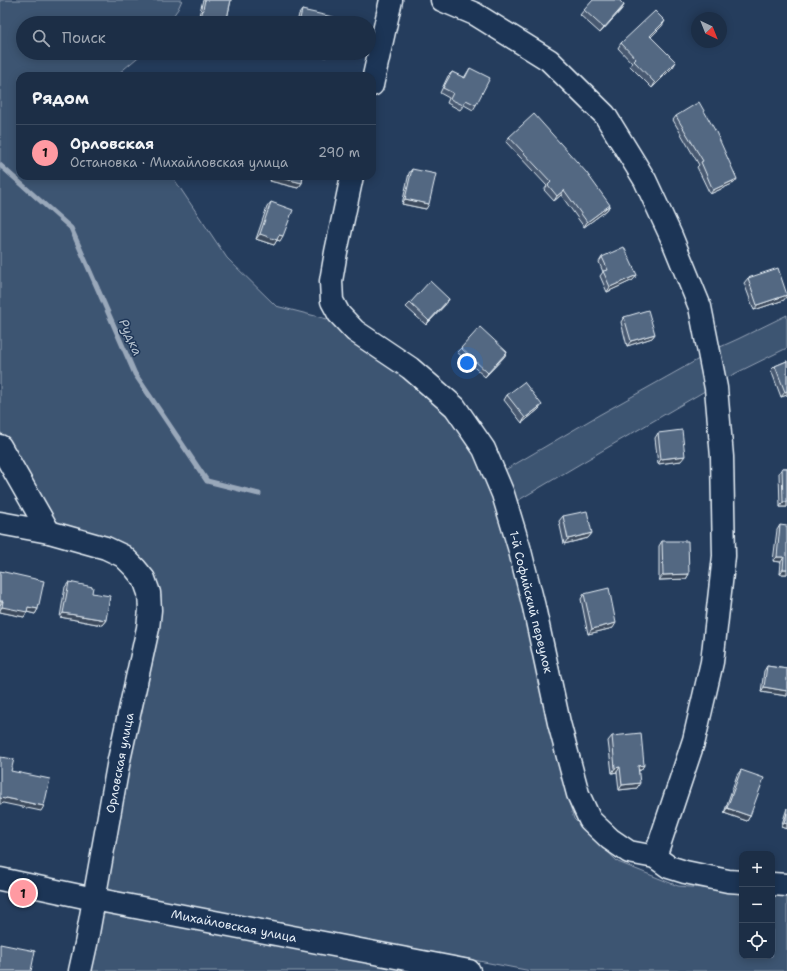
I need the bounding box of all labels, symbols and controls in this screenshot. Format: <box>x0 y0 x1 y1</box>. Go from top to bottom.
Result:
north arrow <box>691 12 727 48</box>
search box <box>16 16 376 60</box>
icon: search <box>30 27 52 49</box>
text: Поиск <box>62 28 106 48</box>
text: Рядом <box>32 87 89 109</box>
text: Орловская <box>70 134 154 154</box>
text: 1 <box>42 144 48 161</box>
text: 290 m <box>318 144 360 161</box>
text: Остановка · Михайловская улица <box>70 154 288 171</box>
water label: Рудка <box>115 316 146 358</box>
your location <box>457 353 477 373</box>
street label: 1-й Софийский переулок <box>506 529 557 676</box>
street label: Орловская улица <box>102 711 138 815</box>
map controls <box>739 851 775 959</box>
button: + <box>739 851 775 887</box>
pin: 1 <box>10 878 36 908</box>
button: − <box>739 887 775 923</box>
street label: Михайловская улица <box>170 906 299 946</box>
button: locate <box>739 923 775 959</box>

